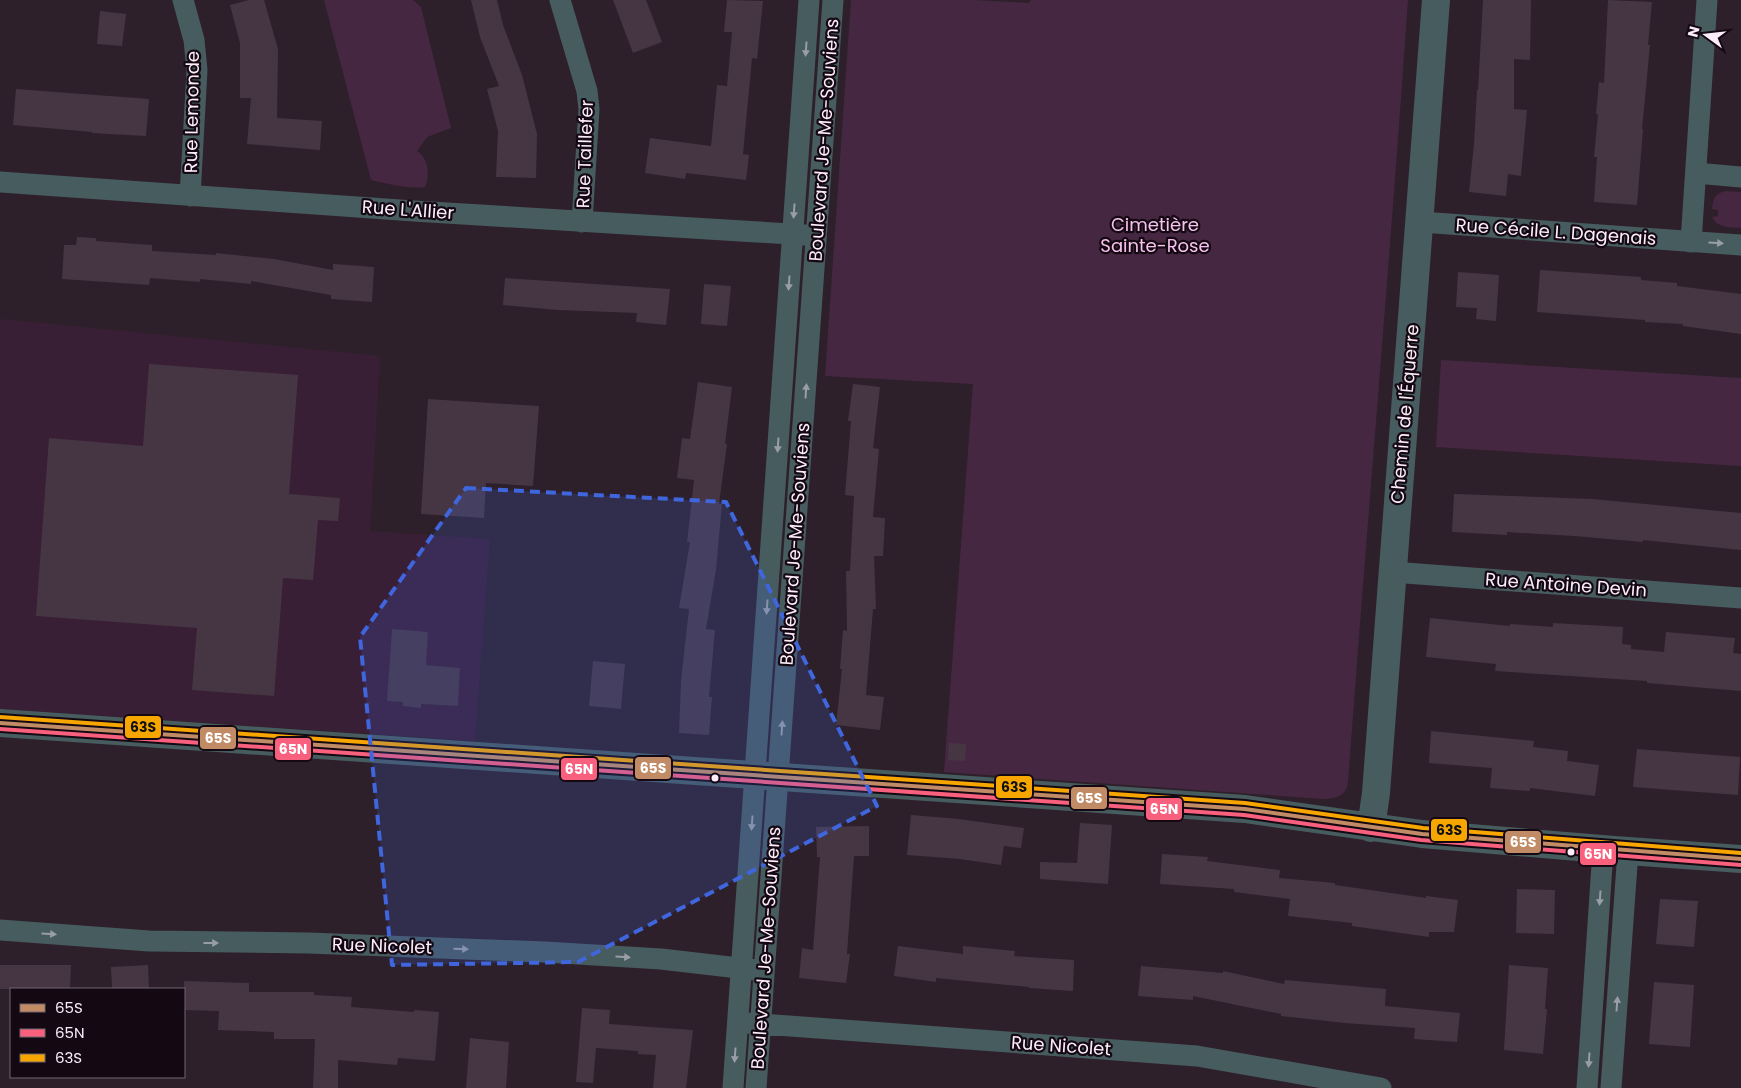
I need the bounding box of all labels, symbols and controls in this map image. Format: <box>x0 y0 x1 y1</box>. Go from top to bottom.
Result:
north arrow <box>1681 10 1731 60</box>
street label: Boulevard Je-Me-Souviens <box>803 18 844 262</box>
text: N <box>1682 24 1704 39</box>
one-way arrow <box>801 41 809 57</box>
street label: Rue Lemonde <box>178 51 205 173</box>
street label: Rue Taillefer <box>570 99 599 209</box>
street label: Rue L'Allier <box>361 194 455 225</box>
one-way arrow <box>790 203 798 219</box>
park label: Cimetière Sainte-Rose <box>1100 212 1210 258</box>
street label: Rue Cécile L. Dagenais <box>1455 212 1657 251</box>
one-way arrow <box>1708 240 1724 248</box>
one-way arrow <box>785 275 793 291</box>
street label: Chemin de l'Équerre <box>1384 323 1425 505</box>
one-way arrow <box>802 383 810 399</box>
street label: Boulevard Je-Me-Souviens <box>774 422 815 666</box>
one-way arrow <box>774 437 782 453</box>
street label: Rue Antoine Devin <box>1484 566 1648 603</box>
one-way arrow <box>763 600 771 616</box>
line badge: 63S <box>124 715 162 739</box>
text: 63S <box>130 717 156 737</box>
one-way arrow <box>779 719 787 735</box>
line badge: 65S <box>199 726 237 750</box>
text: 65S <box>205 728 232 748</box>
line badge: 65N <box>274 737 312 761</box>
text: 65N <box>279 739 307 759</box>
line badge: 65S <box>634 756 672 780</box>
line badge: 65N <box>560 757 598 781</box>
text: 65S <box>640 758 667 778</box>
text: 65N <box>565 759 593 779</box>
unlabelled marker <box>710 773 720 783</box>
line badge: 63S <box>995 775 1033 799</box>
text: 63S <box>1001 777 1027 797</box>
line badge: 65S <box>1070 786 1108 810</box>
text: 65S <box>1076 788 1103 808</box>
line badge: 65N <box>1145 797 1183 821</box>
text: 65N <box>1150 799 1178 819</box>
one-way arrow <box>748 816 756 832</box>
line badge: 63S <box>1430 818 1468 842</box>
text: 63S <box>1436 820 1462 840</box>
street label: Boulevard Je-Me-Souviens <box>745 826 786 1070</box>
line badge: 65S <box>1504 830 1542 854</box>
text: 65S <box>1510 832 1537 852</box>
line badge: 65N <box>1579 842 1617 866</box>
text: 65N <box>1584 844 1612 864</box>
unlabelled marker <box>1566 847 1576 857</box>
one-way arrow <box>1595 891 1603 907</box>
one-way arrow <box>41 930 57 938</box>
street label: Rue Nicolet <box>332 931 432 960</box>
one-way arrow <box>203 939 219 947</box>
one-way arrow <box>453 945 469 953</box>
one-way arrow <box>615 953 631 961</box>
legend <box>10 988 185 1078</box>
one-way arrow <box>1613 996 1621 1012</box>
text: 65S <box>55 997 83 1018</box>
text: 65N <box>55 1022 85 1043</box>
street label: Rue Nicolet <box>1010 1030 1112 1061</box>
text: 63S <box>55 1047 82 1068</box>
one-way arrow <box>731 1048 739 1064</box>
one-way arrow <box>1584 1053 1592 1069</box>

